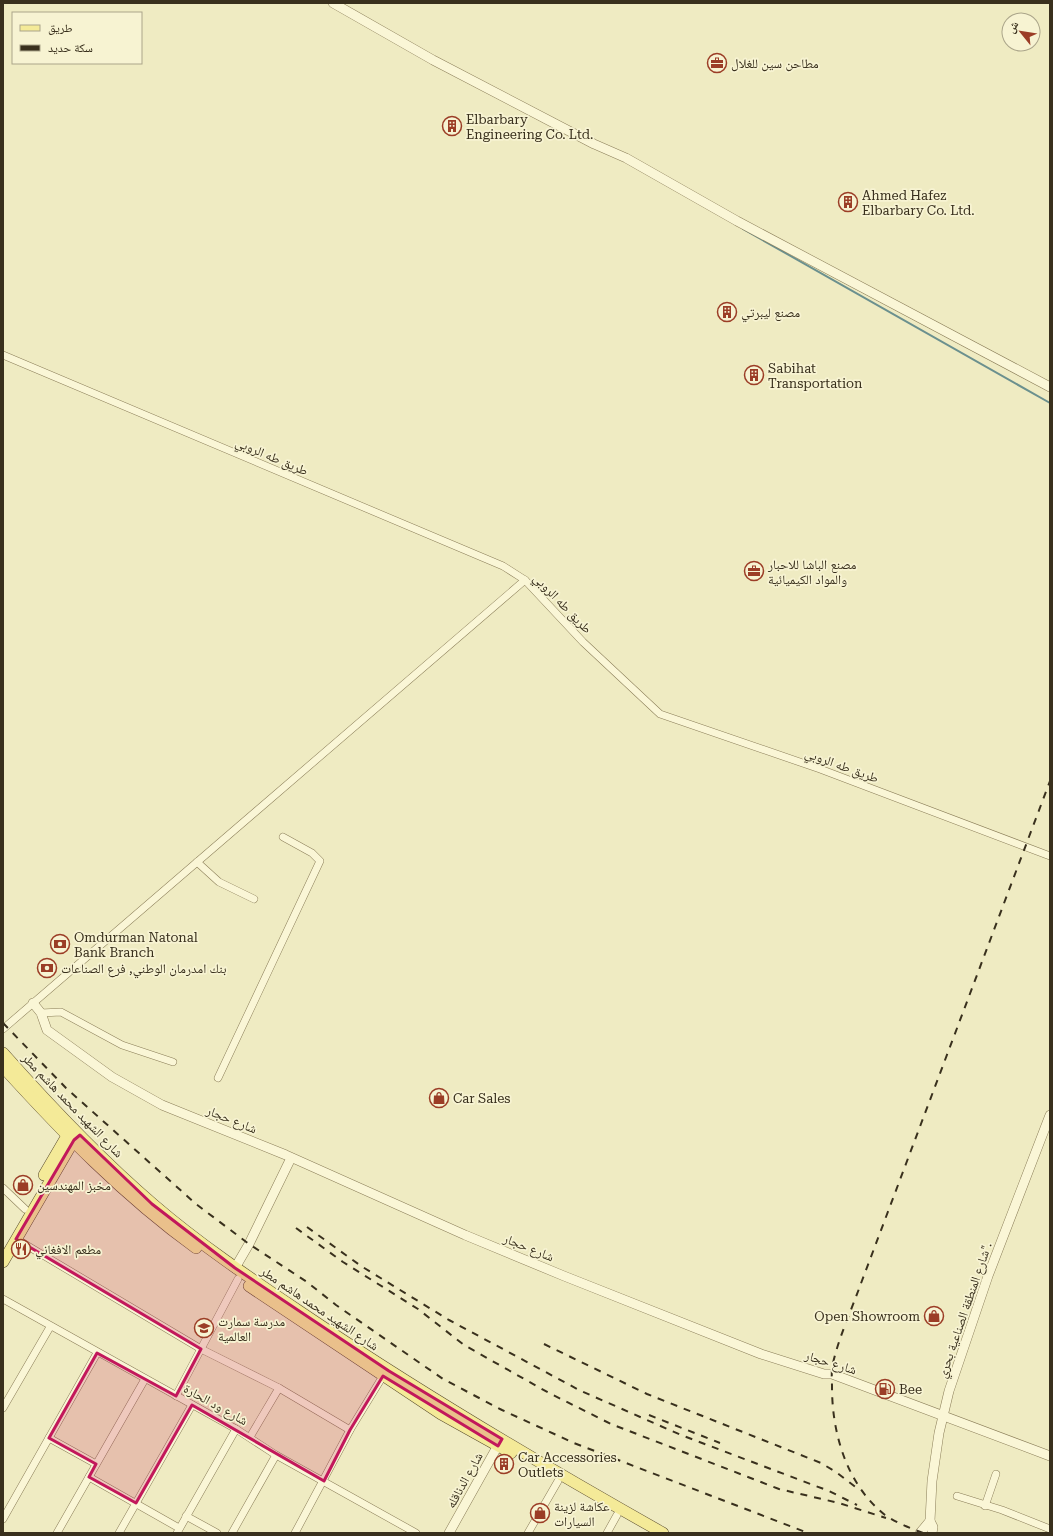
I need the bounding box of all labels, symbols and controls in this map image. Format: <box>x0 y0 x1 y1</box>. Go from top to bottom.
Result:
legend <box>12 12 142 64</box>
north arrow <box>1001 12 1041 52</box>
text: ش <box>1004 19 1022 36</box>
text: طريق <box>48 21 73 35</box>
text: سكة حديد <box>48 41 93 55</box>
office icon: مطاحن سين للغلال <box>706 52 728 74</box>
place label: مطاحن سين للغلال <box>731 56 819 72</box>
place label: Elbarbary Engineering Co. Ltd. <box>466 112 593 142</box>
building icon: Elbarbary Engineering Co. Ltd. <box>441 115 463 137</box>
place label: Ahmed Hafez Elbarbary Co. Ltd. <box>862 188 975 218</box>
building icon: Ahmed Hafez Elbarbary Co. Ltd. <box>837 191 859 213</box>
building icon: مصنع ليبرتي <box>716 301 738 323</box>
place label: مصنع ليبرتي <box>741 305 800 323</box>
place label: Sabihat Transportation <box>768 361 863 391</box>
building icon: Sabihat Transportation <box>743 364 765 386</box>
street label: طريق طه الروبي <box>232 434 310 482</box>
place label: مصنع الباشا للاحبار والمواد الكيميائية <box>767 557 857 588</box>
office icon: مصنع الباشا للاحبار والمواد الكيميائية <box>743 560 765 582</box>
street label: طريق طه الروبي <box>528 570 595 639</box>
street label: طريق طه الروبي <box>802 745 881 789</box>
place label: Omdurman Natonal Bank Branch <box>74 930 198 960</box>
bank icon: Omdurman Natonal Bank Branch <box>49 933 71 955</box>
bank icon: بنك امدرمان الوطني, فرع الصناعات <box>36 957 58 979</box>
place label: بنك امدرمان الوطني, فرع الصناعات <box>61 961 226 979</box>
street label: شارع الشهيد محمد هاشم مطر <box>17 1049 126 1162</box>
shop icon: Car Sales <box>428 1087 450 1109</box>
place label: Car Sales <box>453 1091 511 1106</box>
street label: شارع حجار <box>203 1102 259 1138</box>
shop icon: مخبز المهندسين <box>12 1174 34 1196</box>
place label: مخبز المهندسين <box>37 1178 111 1194</box>
street label: شارع حجار <box>500 1230 556 1266</box>
restaurant icon: مطعم الافغاني <box>10 1238 32 1260</box>
street label: شارع المنطقة الصناعية بحري". <box>934 1240 998 1381</box>
place label: مطعم الافغاني <box>35 1242 101 1260</box>
street label: شارع الشهيد محمد هاشم مطر <box>256 1263 382 1355</box>
shop icon: Open Showroom <box>923 1305 945 1327</box>
place label: Open Showroom <box>814 1309 920 1324</box>
place label: مدرسة سمارت العالمية <box>218 1314 285 1344</box>
school or university icon: مدرسة سمارت العالمية <box>193 1317 215 1339</box>
street label: شارع حجار <box>802 1347 859 1379</box>
fuel station icon: Bee <box>874 1378 896 1400</box>
street label: شارع ود الحارة <box>180 1381 250 1430</box>
place label: Bee <box>899 1382 922 1397</box>
street label: شارع الدناقله <box>443 1450 488 1512</box>
place label: Car Accessories Outlets <box>518 1450 617 1480</box>
building icon: Car Accessories Outlets <box>493 1453 515 1475</box>
place label: عكاشة لزينة السيارات <box>554 1499 610 1530</box>
shop icon: عكاشة لزينة السيارات <box>529 1502 551 1524</box>

